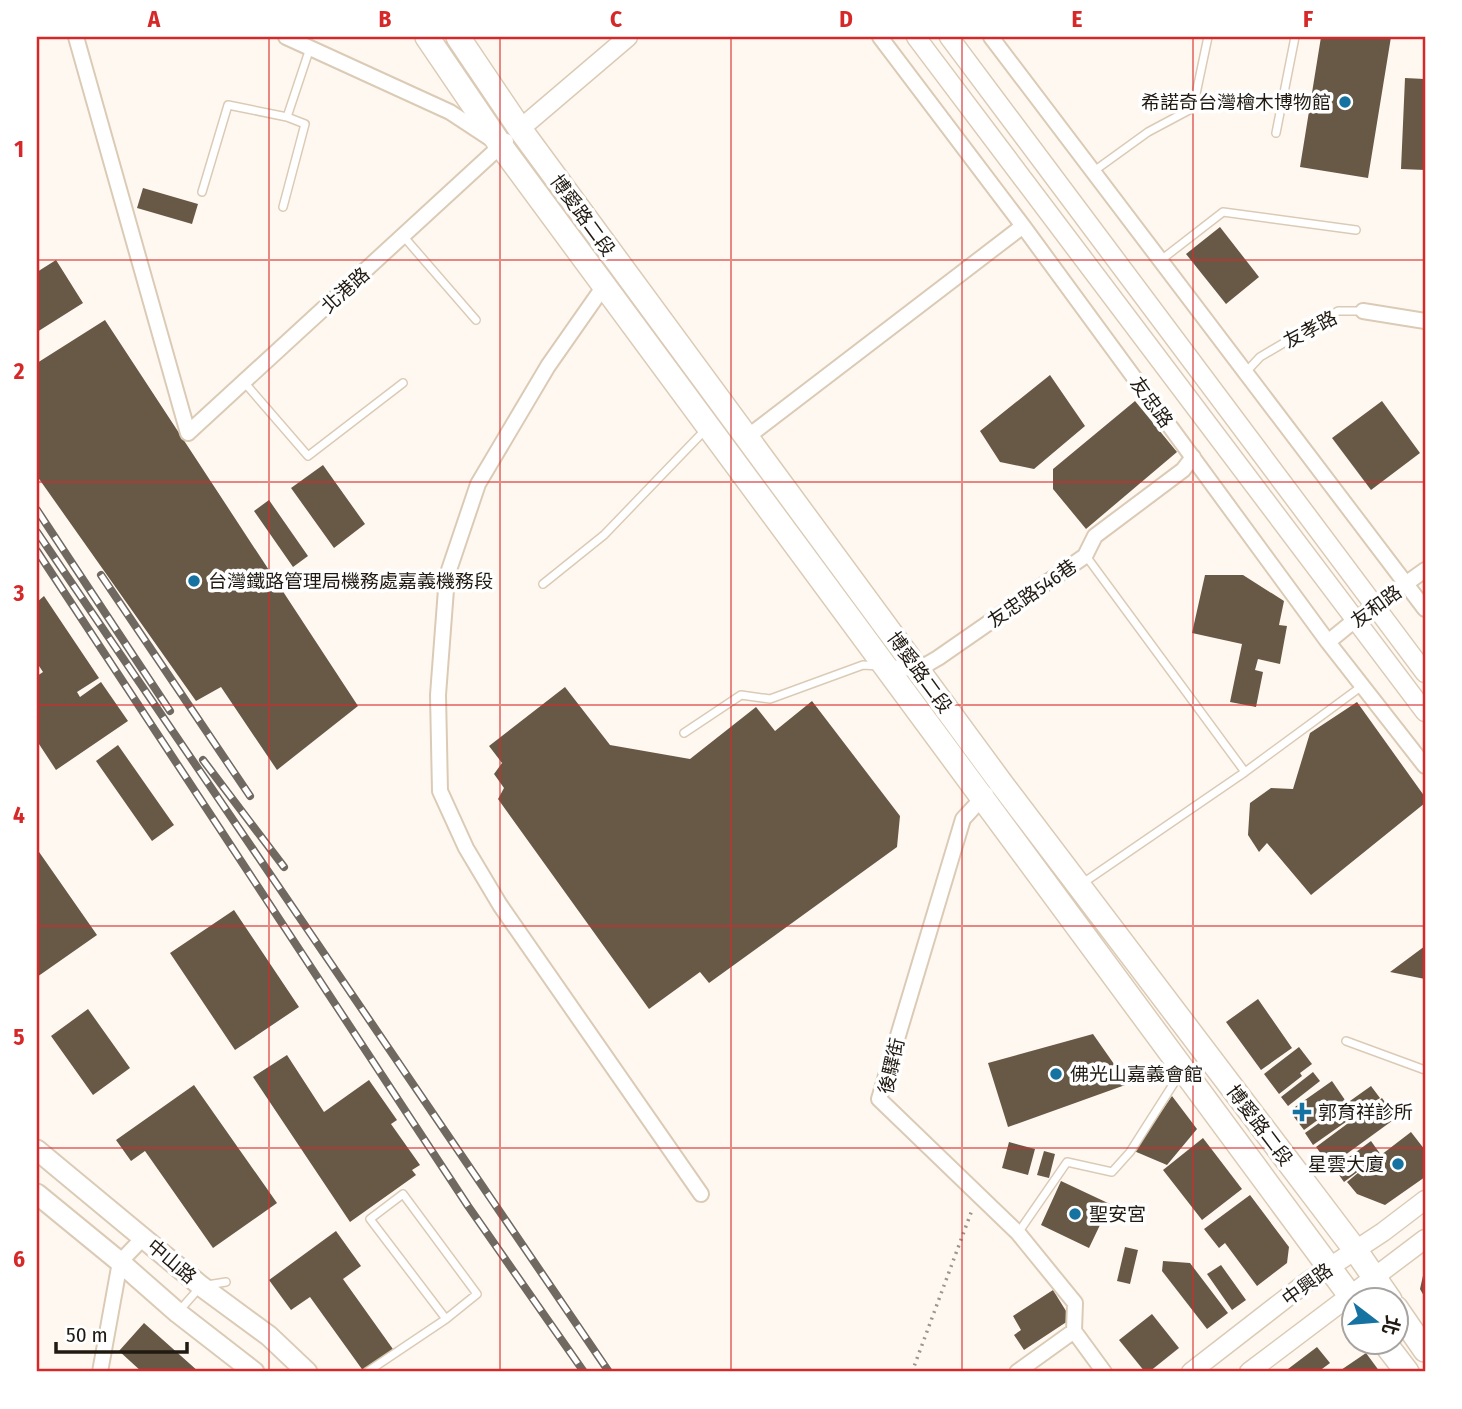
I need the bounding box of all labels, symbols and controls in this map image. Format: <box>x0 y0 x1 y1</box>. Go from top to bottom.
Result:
text: A <box>147 5 161 33</box>
text: B <box>379 5 392 33</box>
text: C <box>610 5 622 33</box>
text: D <box>839 5 853 33</box>
text: E <box>1072 5 1083 33</box>
text: F <box>1303 5 1313 33</box>
place label: 希諾奇台灣檜木博物館 <box>1141 91 1331 114</box>
marker: 希諾奇台灣檜木博物館 <box>1337 94 1353 110</box>
text: 1 <box>14 135 24 163</box>
street label: 博愛路二段 <box>545 170 620 260</box>
street label: 北港路 <box>316 263 374 318</box>
street label: 友孝路 <box>1280 306 1341 353</box>
text: 2 <box>13 357 25 385</box>
street label: 友忠路 <box>1126 372 1178 432</box>
street label: 友忠路546巷 <box>983 554 1081 632</box>
place label: 台灣鐵路管理局機務處嘉義機務段 <box>208 570 493 593</box>
marker: 台灣鐵路管理局機務處嘉義機務段 <box>186 573 202 589</box>
text: 3 <box>13 579 25 607</box>
street label: 友和路 <box>1346 580 1406 632</box>
street label: 博愛路二段 <box>882 627 957 717</box>
text: 4 <box>13 801 25 829</box>
text: 5 <box>13 1023 25 1051</box>
street label: 後驛街 <box>874 1036 909 1096</box>
place label: 佛光山嘉義會館 <box>1070 1063 1203 1086</box>
marker: 佛光山嘉義會館 <box>1048 1066 1064 1082</box>
street label: 博愛路二段 <box>1222 1080 1297 1170</box>
place label: 郭育祥診所 <box>1318 1101 1413 1124</box>
marker: 郭育祥診所 <box>1292 1102 1312 1122</box>
place label: 星雲大廈 <box>1308 1153 1384 1176</box>
marker: 星雲大廈 <box>1390 1156 1406 1172</box>
place label: 聖安宮 <box>1089 1203 1146 1226</box>
marker: 聖安宮 <box>1067 1206 1083 1222</box>
street label: 中山路 <box>142 1234 201 1289</box>
text: 6 <box>13 1245 25 1273</box>
street label: 中興路 <box>1277 1258 1337 1310</box>
north arrow <box>1340 1286 1410 1356</box>
scale bar <box>56 1311 187 1355</box>
text: 北 <box>1377 1313 1405 1338</box>
text: 50 m <box>66 1322 108 1348</box>

